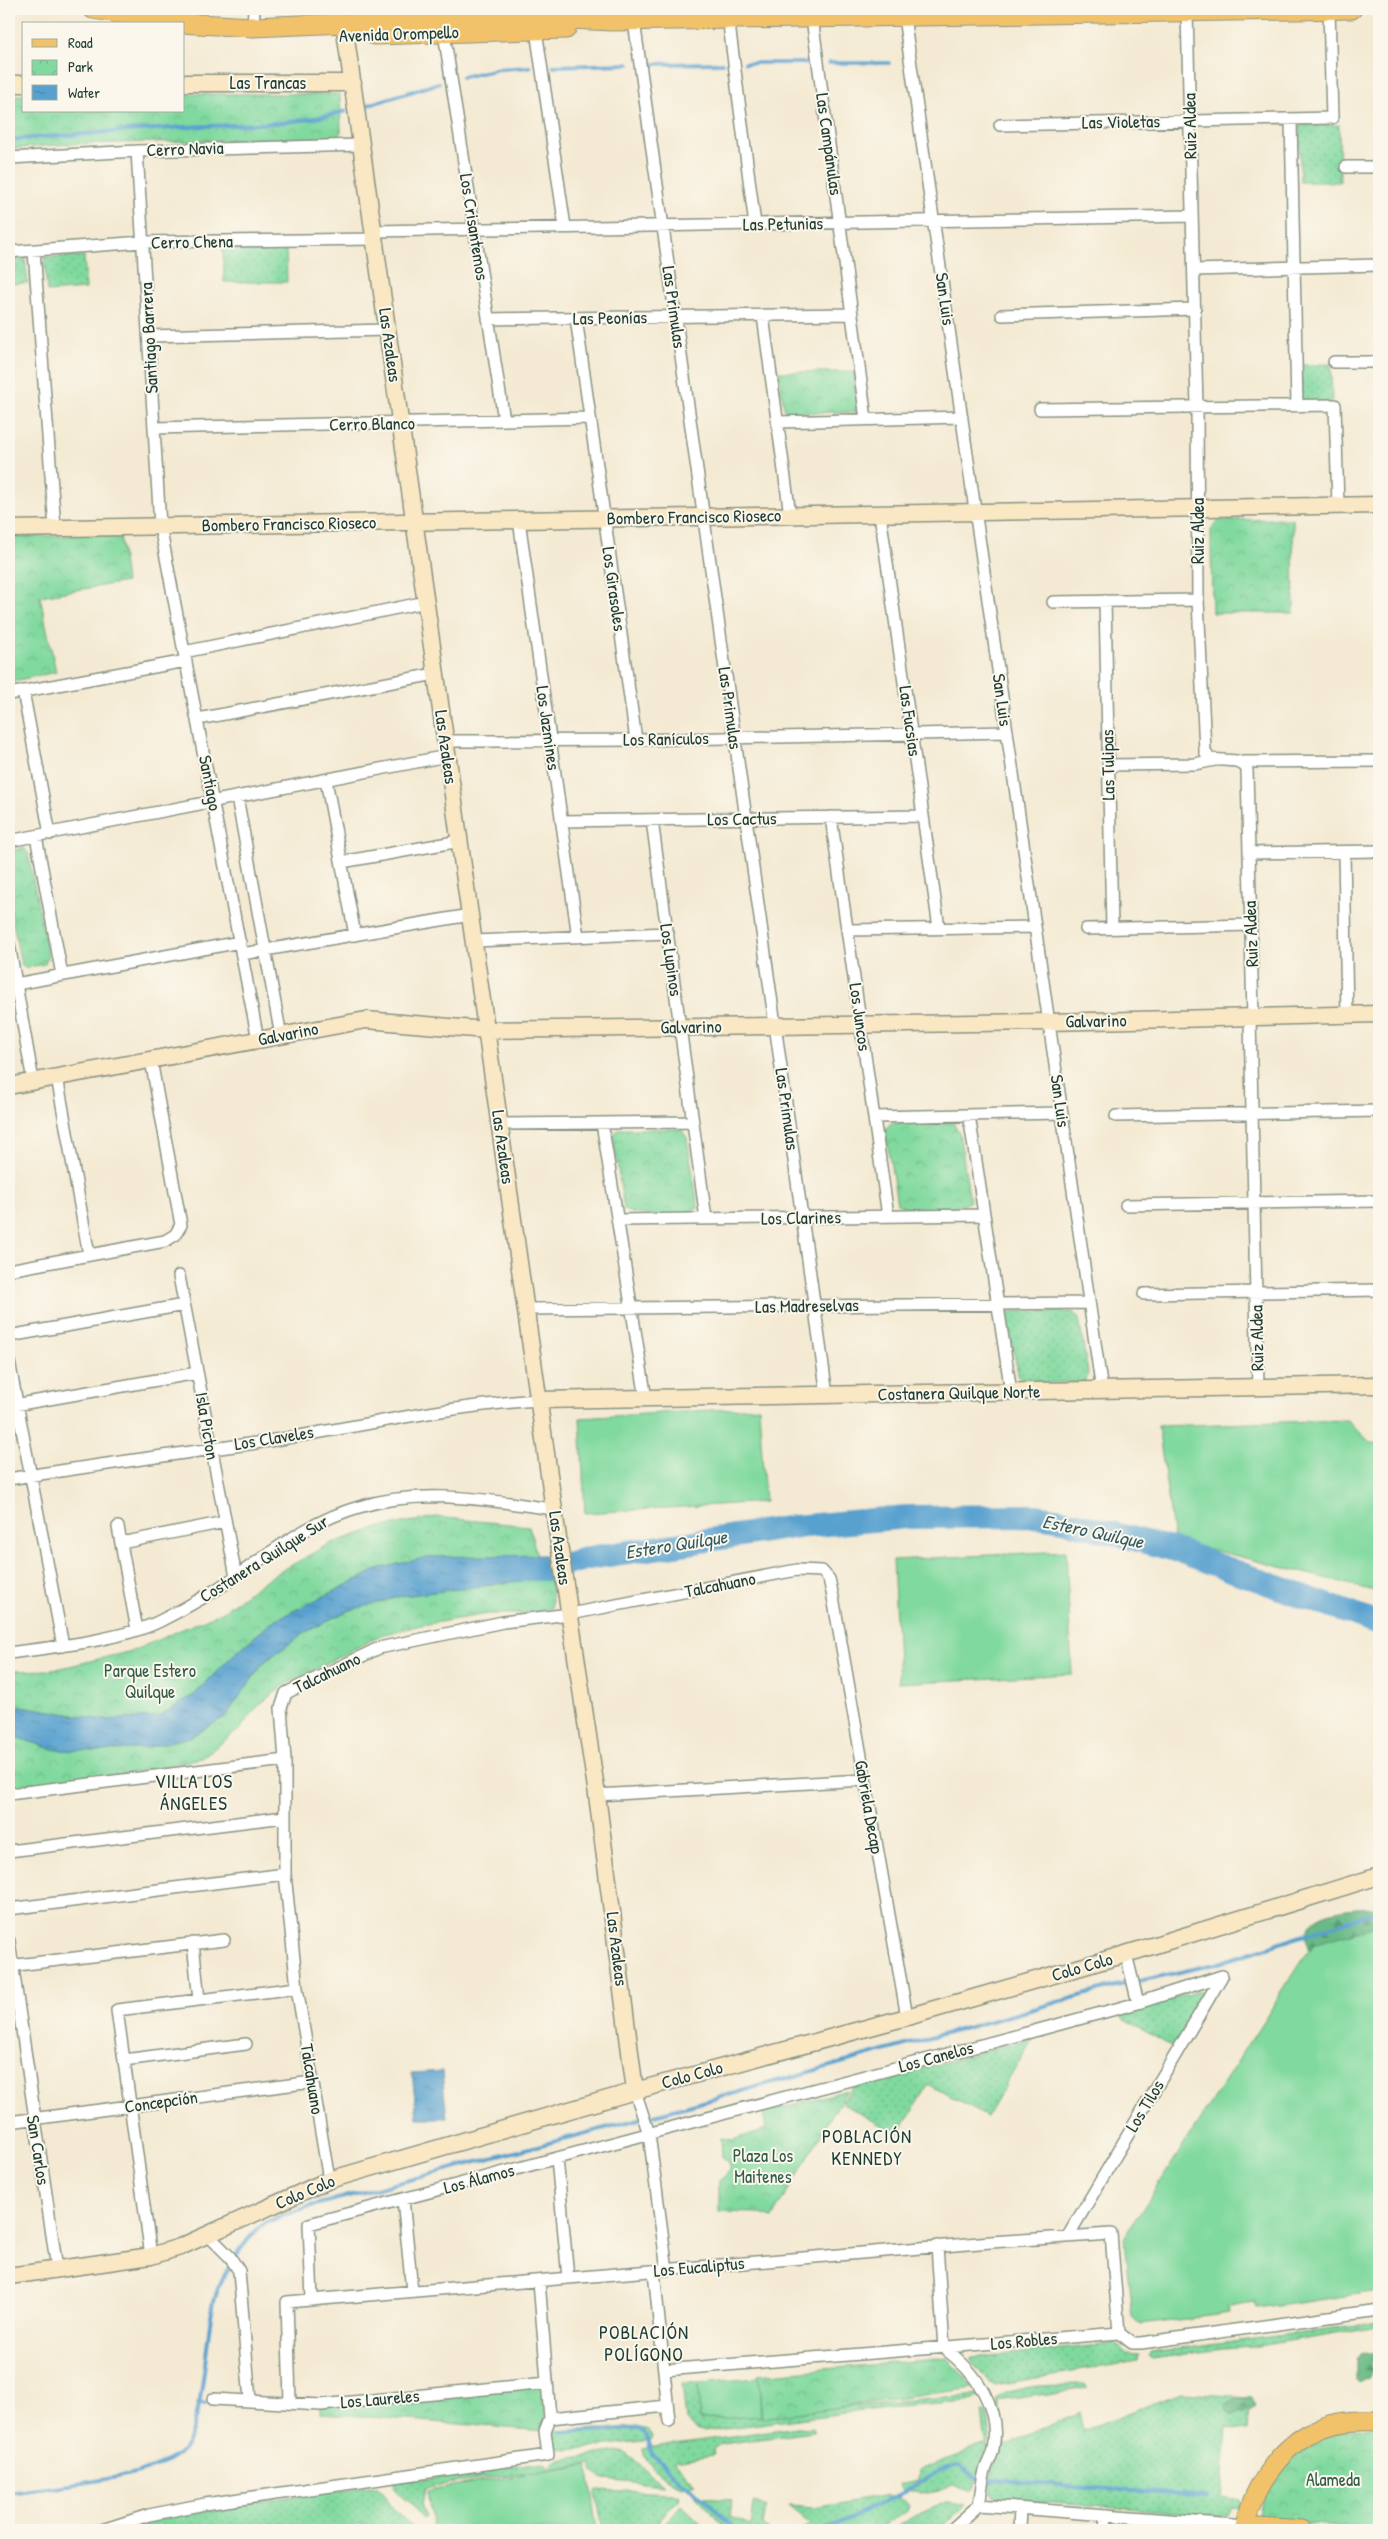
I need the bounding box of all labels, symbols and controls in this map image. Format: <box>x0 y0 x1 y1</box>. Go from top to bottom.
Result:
street label: Avenida Orompello <box>339 19 459 48</box>
legend <box>22 22 185 112</box>
text: Road <box>68 32 93 53</box>
text: Park <box>68 56 93 77</box>
street label: Las Trancas <box>230 70 306 95</box>
text: Water <box>68 82 100 103</box>
street label: Las Campánulas <box>810 91 849 197</box>
street label: Ruiz Aldea <box>1176 93 1203 159</box>
street label: Las Violetas <box>1082 108 1160 135</box>
street label: Cerro Navia <box>146 135 224 162</box>
street label: Los Crisantemos <box>454 172 495 282</box>
street label: Las Petunias <box>743 210 823 237</box>
street label: Cerro Chena <box>151 228 233 255</box>
street label: Las Primulas <box>656 264 693 350</box>
street label: San Luis <box>929 271 962 327</box>
street label: Santiago Barrera <box>133 282 164 394</box>
street label: Las Peonías <box>573 304 647 331</box>
street label: Las Azaleas <box>373 306 408 384</box>
street label: Cerro Blanco <box>329 410 415 437</box>
street label: Ruiz Aldea <box>1185 498 1210 564</box>
street label: Bombero Francisco Rioseco <box>607 502 781 531</box>
street label: Bombero Francisco Rioseco <box>202 509 376 538</box>
street label: Los Girasoles <box>596 545 633 633</box>
street label: Las Primulas <box>712 665 749 751</box>
street label: San Luis <box>986 672 1019 728</box>
street label: Los Jazmines <box>530 684 567 772</box>
street label: Las Fucsias <box>893 684 928 758</box>
street label: Las Azaleas <box>429 708 464 786</box>
street label: Los Ranículos <box>623 725 709 752</box>
street label: Las Tulipas <box>1094 729 1121 801</box>
street label: Santiago <box>193 753 228 813</box>
street label: Los Cactus <box>707 805 777 832</box>
street label: Ruiz Aldea <box>1237 901 1264 967</box>
street label: Los Lupinos <box>654 922 689 998</box>
street label: Los Juncos <box>843 981 878 1052</box>
street label: Galvarino <box>1065 1007 1127 1034</box>
street label: Galvarino <box>660 1013 722 1040</box>
street label: Galvarino <box>256 1015 320 1052</box>
street label: Las Primulas <box>769 1066 806 1152</box>
street label: San Luis <box>1044 1073 1077 1129</box>
street label: Las Azaleas <box>486 1108 521 1186</box>
street label: Los Clarines <box>761 1204 841 1231</box>
street label: Las Madreselvas <box>755 1292 859 1319</box>
street label: Ruiz Aldea <box>1243 1305 1270 1371</box>
street label: Costanera Quilque Norte <box>878 1379 1040 1406</box>
street label: Isla Picton <box>189 1390 226 1462</box>
street label: Los Claveles <box>232 1419 315 1456</box>
water label: Estero Quilque <box>1040 1508 1147 1555</box>
street label: Costanera Quilque Sur <box>194 1509 333 1608</box>
street label: Las Azaleas <box>543 1509 578 1587</box>
water label: Estero Quilque <box>623 1523 730 1565</box>
street label: Talcahuano <box>682 1565 757 1604</box>
street label: Talcahuano <box>289 1646 364 1699</box>
park label: Parque Estero Quilque <box>104 1658 196 1704</box>
street label: Gabriela Decap <box>849 1758 890 1856</box>
district label: VILLA LOS ÁNGELES <box>155 1768 233 1816</box>
street label: Las Azaleas <box>601 1911 634 1987</box>
street label: Colo Colo <box>1048 1946 1115 1987</box>
street label: Los Canelos <box>896 2035 976 2078</box>
street label: Talcahuano <box>295 2042 330 2116</box>
street label: Colo Colo <box>658 2054 725 2095</box>
street label: Los Tilos <box>1119 2075 1170 2136</box>
street label: Concepción <box>123 2084 199 2119</box>
street label: San Carlos <box>21 2113 56 2187</box>
district label: POBLACIÓN KENNEDY <box>822 2123 912 2171</box>
park label: Plaza Los Maitenes <box>733 2143 793 2189</box>
street label: Los Álamos <box>441 2157 517 2200</box>
street label: Colo Colo <box>271 2168 338 2215</box>
street label: Los Eucaliptus <box>653 2250 745 2283</box>
district label: POBLACIÓN POLÍGONO <box>599 2319 689 2367</box>
street label: Los Robles <box>990 2325 1058 2356</box>
street label: Los Laureles <box>340 2383 420 2414</box>
park label: Alameda <box>1306 2467 1360 2492</box>

